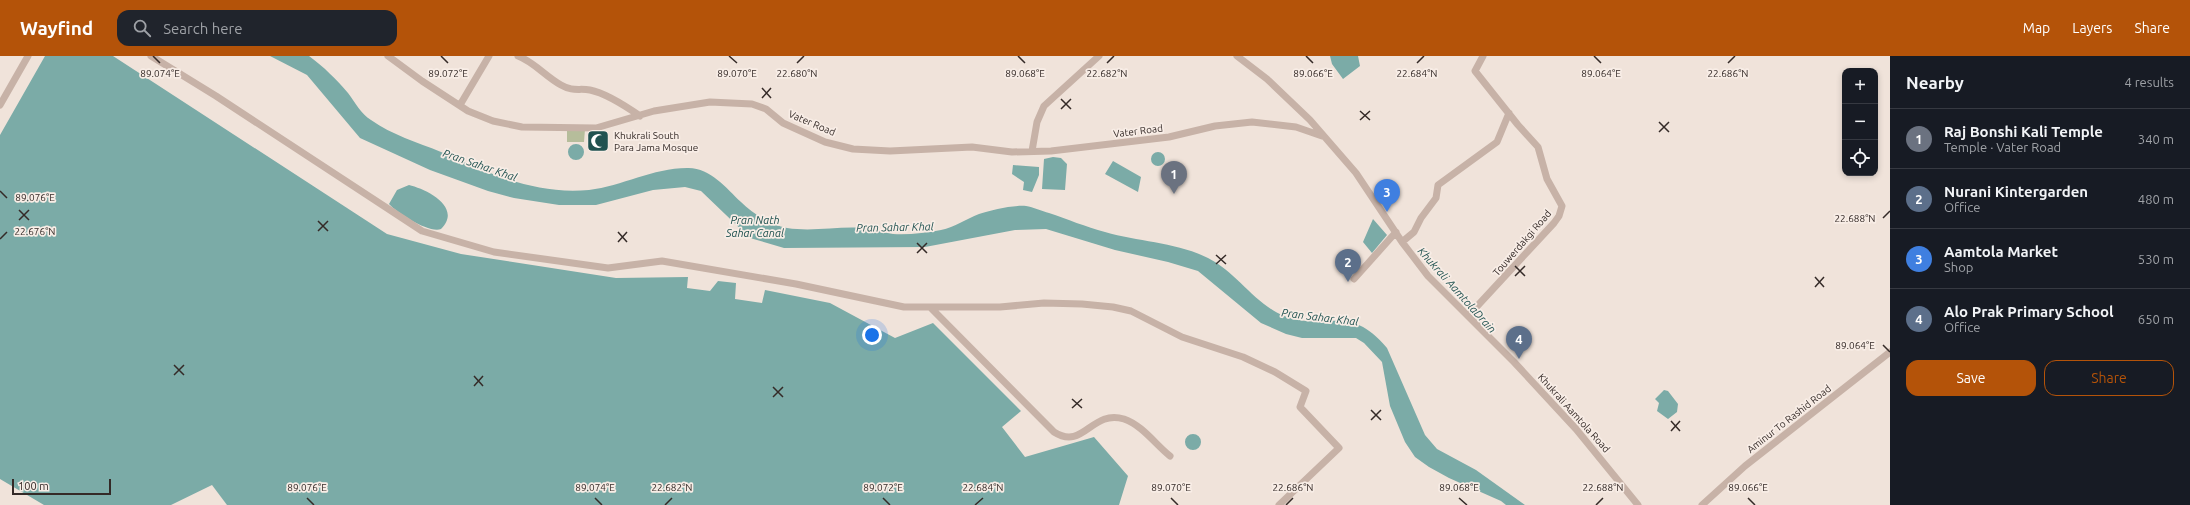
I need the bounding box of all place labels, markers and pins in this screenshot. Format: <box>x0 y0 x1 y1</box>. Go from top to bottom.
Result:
mosque icon: Khukrali South Para Jama Mosque <box>585 128 611 154</box>
place label: Khukrali South Para Jama Mosque <box>614 130 698 153</box>
pin: 1 <box>1161 161 1187 194</box>
pin: 3 <box>1374 179 1400 212</box>
pin: 2 <box>1335 249 1361 282</box>
pin: 4 <box>1506 326 1532 359</box>

